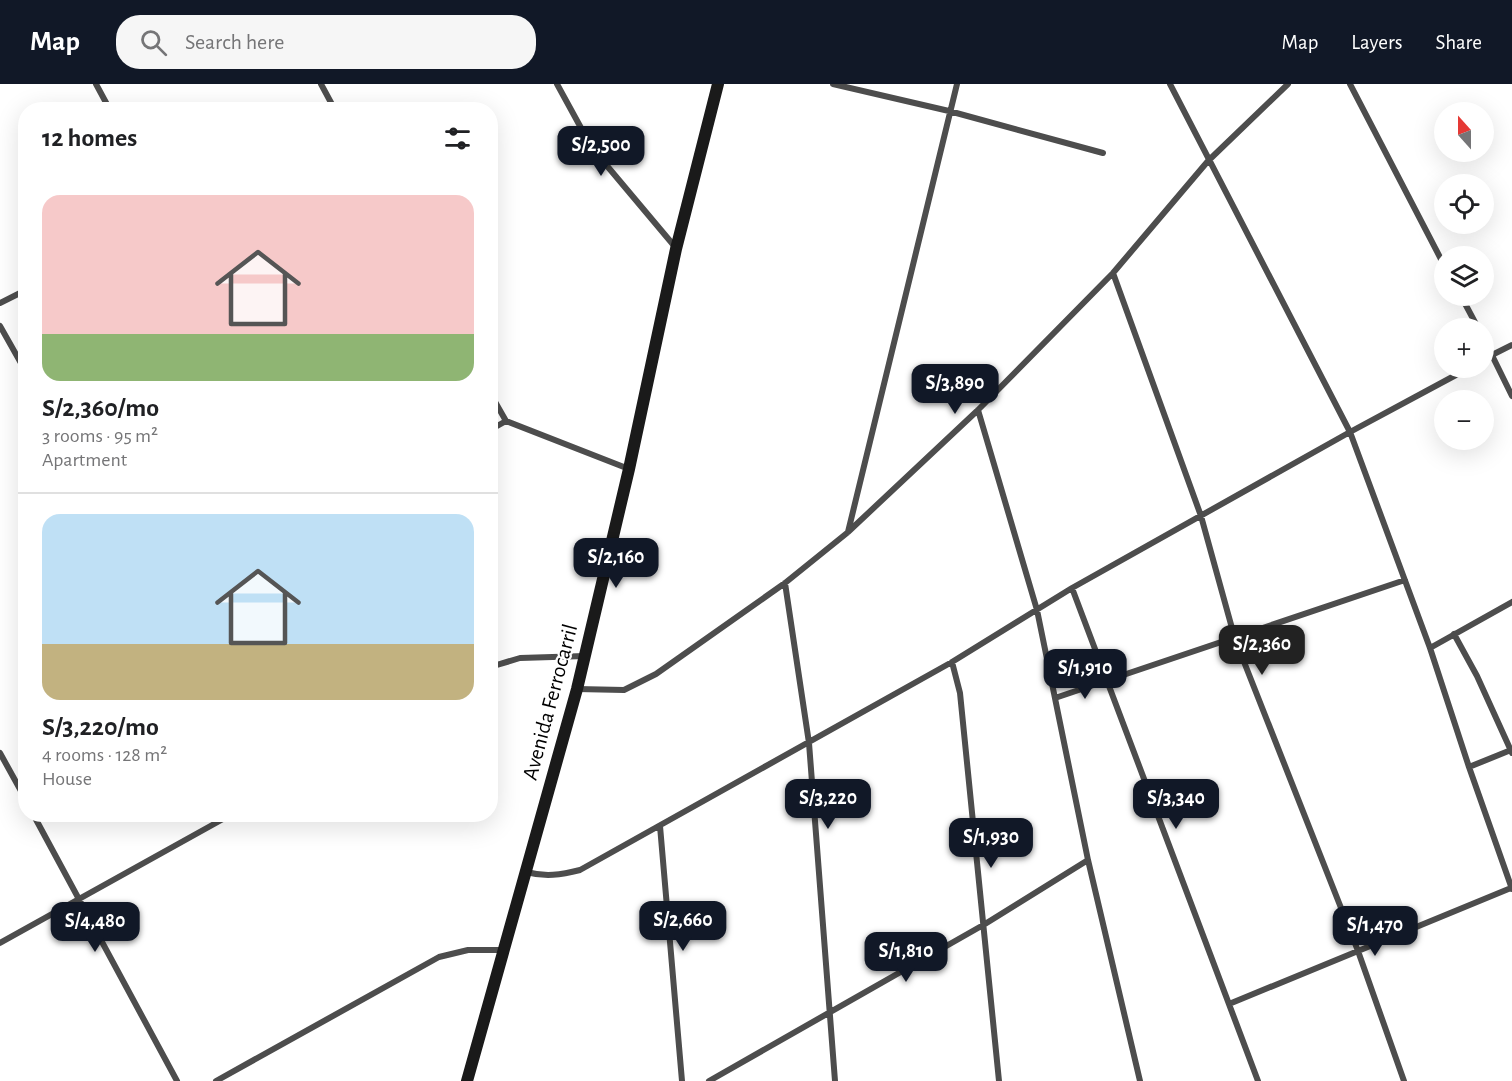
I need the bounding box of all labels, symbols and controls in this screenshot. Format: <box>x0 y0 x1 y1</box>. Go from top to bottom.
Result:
search box <box>116 15 536 69</box>
icon: search <box>137 26 170 59</box>
text: Map <box>30 28 80 56</box>
text: Search here <box>185 31 284 53</box>
text: Map <box>1282 32 1318 53</box>
text: Layers <box>1351 32 1402 53</box>
text: Share <box>1435 32 1482 53</box>
north arrow <box>1434 102 1494 162</box>
map controls <box>1434 102 1494 450</box>
icon: filters <box>441 122 474 155</box>
text: 12 homes <box>42 125 137 151</box>
pin: S/2,500 <box>546 126 656 177</box>
text: S/2,500 <box>571 135 631 155</box>
button: locate <box>1434 174 1494 234</box>
icon: home <box>204 234 312 342</box>
button: layers <box>1434 246 1494 306</box>
button: + <box>1434 318 1494 378</box>
pin: S/3,890 <box>900 364 1010 415</box>
text: S/3,890 <box>926 373 984 393</box>
button: − <box>1434 390 1494 450</box>
text: S/2,360/mo <box>42 395 159 421</box>
text: 3 rooms · 95 m² <box>42 426 158 446</box>
text: Apartment <box>42 450 127 470</box>
pin: S/2,160 <box>561 538 671 589</box>
text: S/2,160 <box>588 547 644 567</box>
icon: home <box>204 553 312 661</box>
street label: Avenida Ferrocarril <box>519 622 581 782</box>
pin: S/2,360 <box>1207 625 1317 676</box>
text: S/2,360 <box>1233 634 1291 654</box>
pin: S/1,910 <box>1030 649 1140 700</box>
text: S/1,910 <box>1058 658 1112 678</box>
text: S/3,220/mo <box>42 714 159 740</box>
text: 4 rooms · 128 m² <box>42 745 167 765</box>
text: House <box>42 769 92 789</box>
pin: S/3,220 <box>773 779 883 830</box>
pin: S/3,340 <box>1121 779 1231 830</box>
text: S/3,220 <box>799 788 857 808</box>
text: S/3,340 <box>1147 788 1205 808</box>
pin: S/1,930 <box>936 818 1046 869</box>
text: S/1,930 <box>963 827 1019 847</box>
pin: S/2,660 <box>628 901 738 952</box>
pin: S/4,480 <box>40 902 150 953</box>
pin: S/1,470 <box>1320 906 1430 957</box>
text: S/2,660 <box>653 910 713 930</box>
text: S/4,480 <box>65 911 125 931</box>
text: S/1,470 <box>1347 915 1403 935</box>
pin: S/1,810 <box>851 932 961 983</box>
text: S/1,810 <box>879 941 933 961</box>

